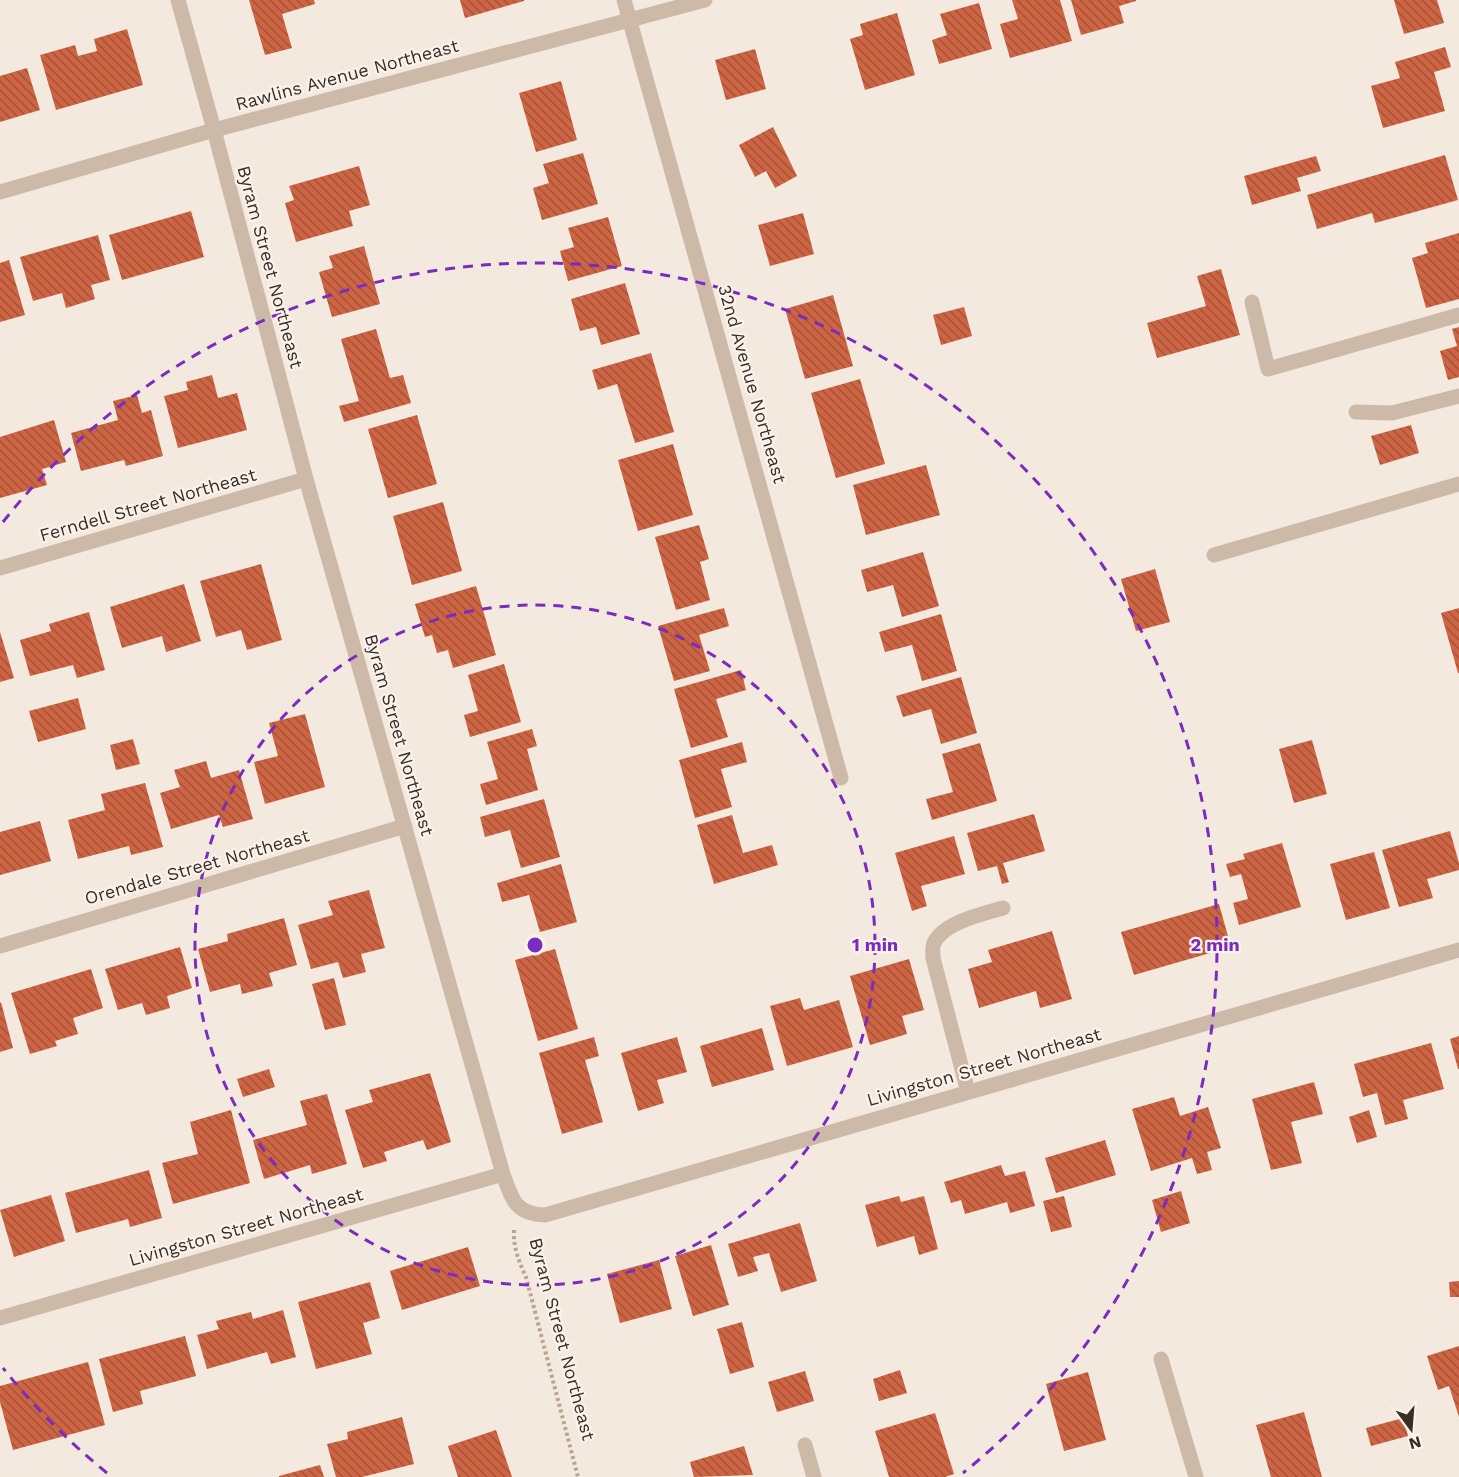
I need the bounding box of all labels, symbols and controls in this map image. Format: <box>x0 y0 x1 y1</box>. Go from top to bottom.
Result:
street label: Rawlins Avenue Northeast <box>233 34 461 114</box>
street label: Byram Street Northeast <box>233 163 308 371</box>
street label: 32nd Avenue Northeast <box>714 282 791 486</box>
street label: Ferndell Street Northeast <box>37 463 259 546</box>
street label: Byram Street Northeast <box>361 632 438 839</box>
street label: Orendale Street Northeast <box>82 824 312 909</box>
text: 1 min <box>852 934 898 955</box>
text: 2 min <box>1190 934 1240 955</box>
centre of rings <box>525 935 545 955</box>
street label: Livingston Street Northeast <box>864 1023 1104 1110</box>
street label: Livingston Street Northeast <box>126 1183 366 1270</box>
street label: Byram Street Northeast <box>525 1235 600 1443</box>
north arrow <box>1381 1399 1441 1459</box>
text: N <box>1407 1432 1423 1454</box>

